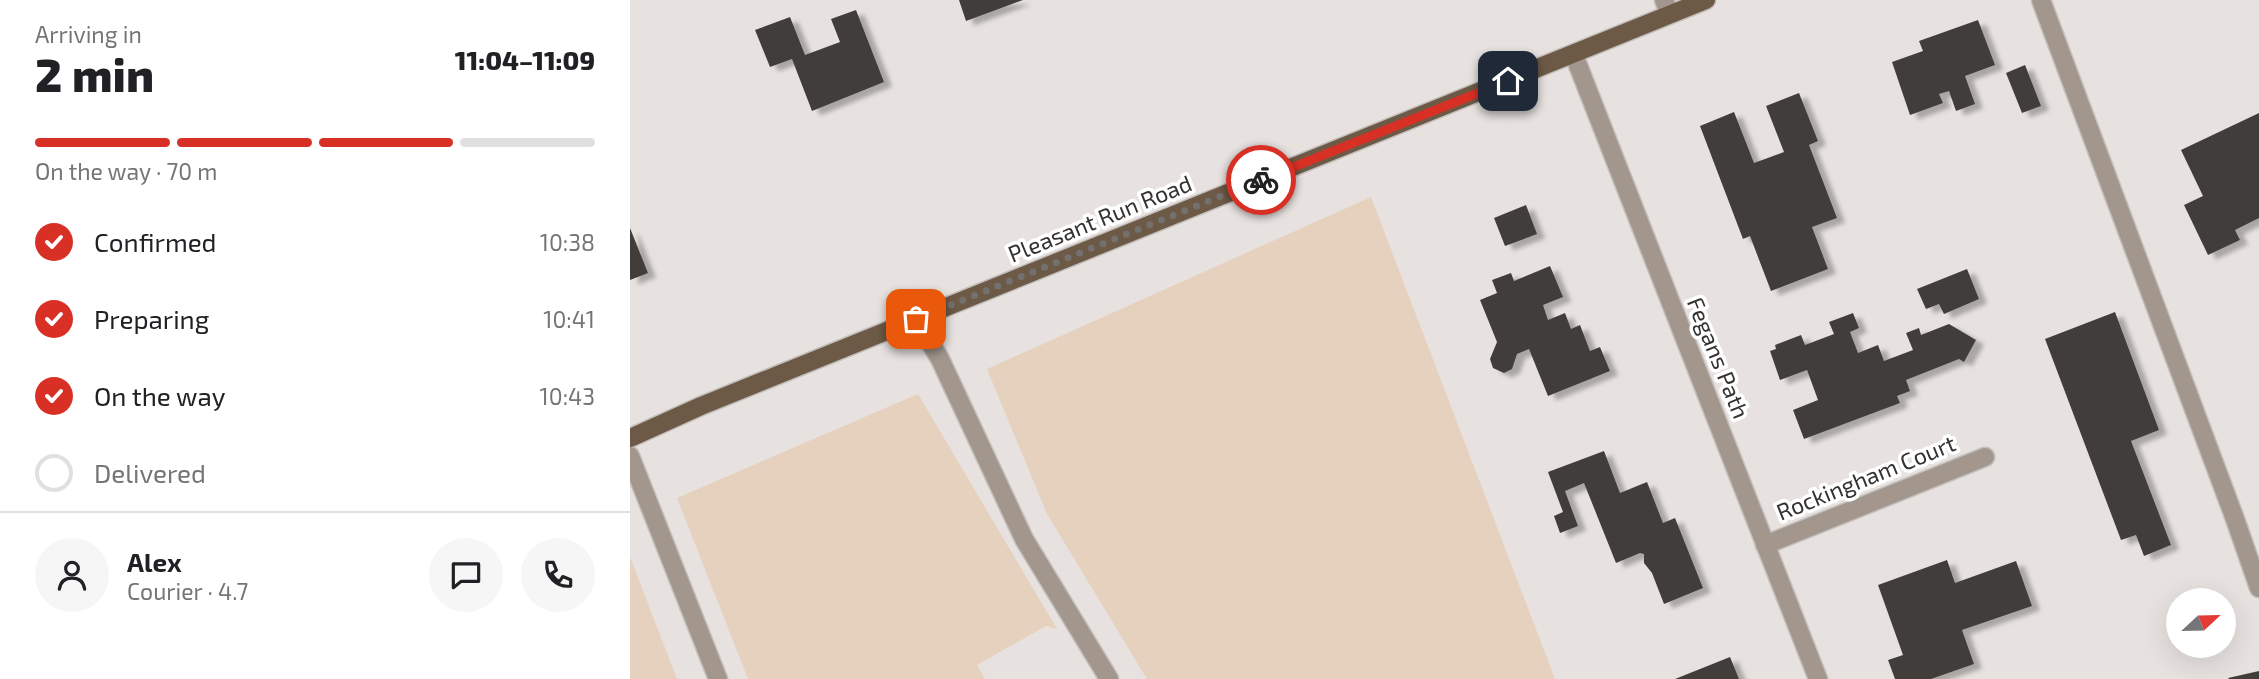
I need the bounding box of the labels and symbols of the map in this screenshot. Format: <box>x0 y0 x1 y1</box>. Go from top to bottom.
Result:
pin <box>1478 51 1538 111</box>
courier <box>1226 145 1296 215</box>
street label: Pleasant Run Road <box>1004 168 1196 268</box>
pin <box>886 289 946 349</box>
street label: Fegans Path <box>1682 293 1756 422</box>
street label: Rockingham Court <box>1772 428 1959 526</box>
north arrow <box>2166 588 2236 658</box>

